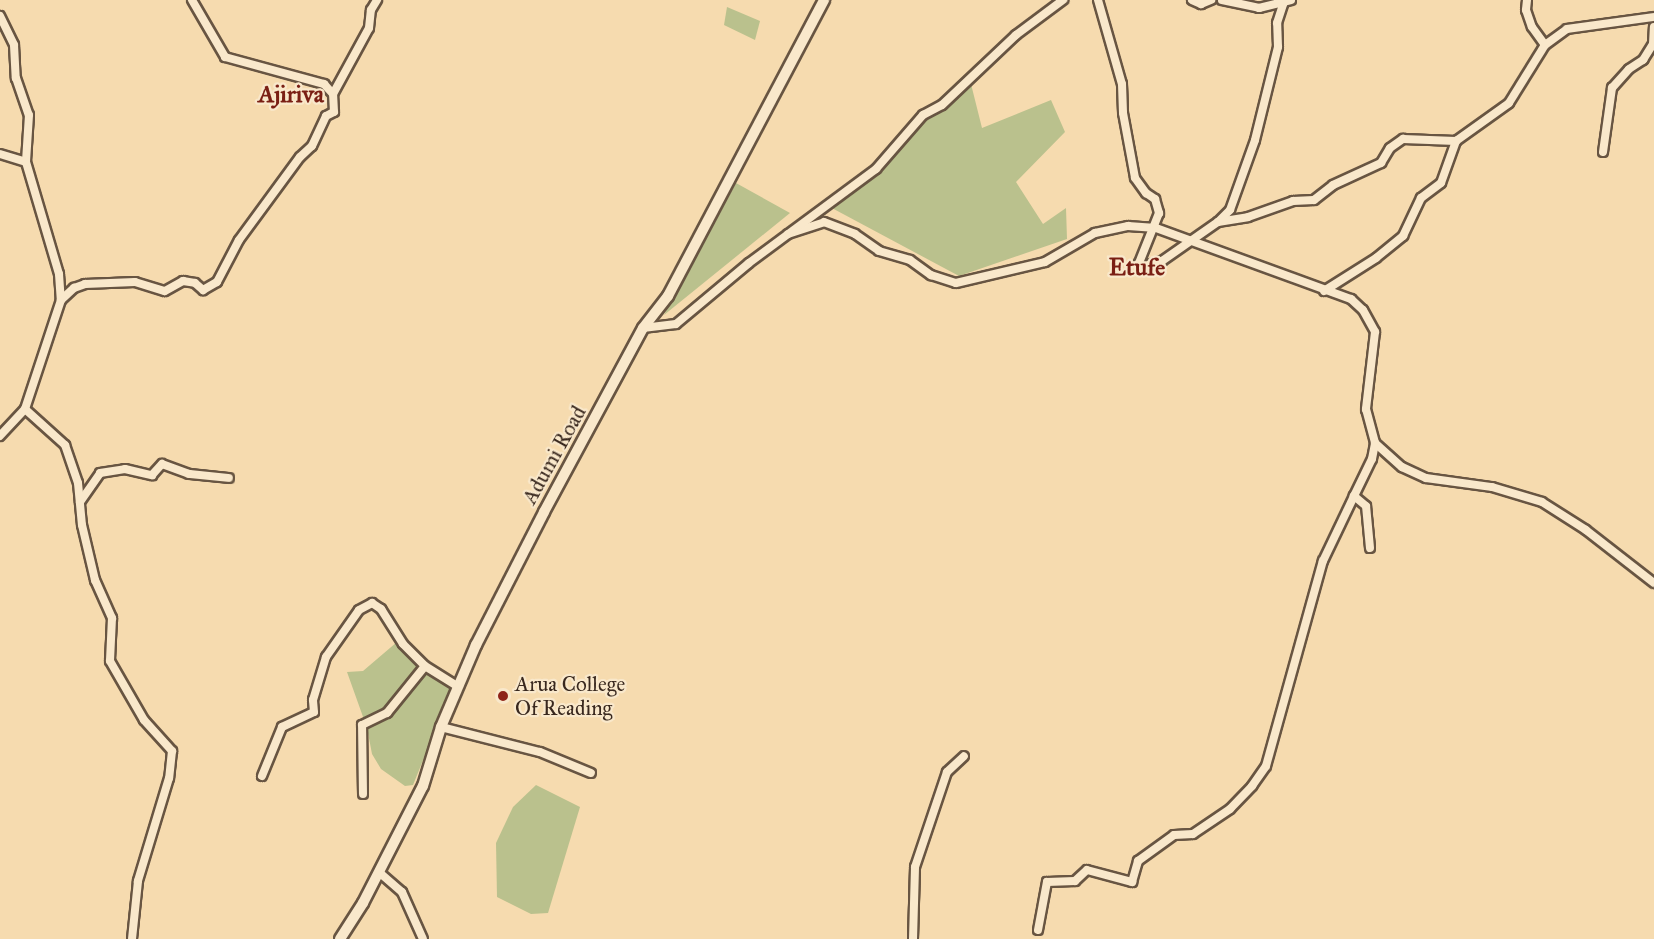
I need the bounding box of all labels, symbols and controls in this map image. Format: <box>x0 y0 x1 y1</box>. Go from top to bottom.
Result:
district label: Ajiriva <box>258 81 324 109</box>
district label: Etufe <box>1109 254 1165 282</box>
street label: Adumi Road <box>517 401 591 509</box>
place label: Arua College Of Reading <box>515 671 625 721</box>
marker: Arua College Of Reading <box>496 689 510 703</box>

